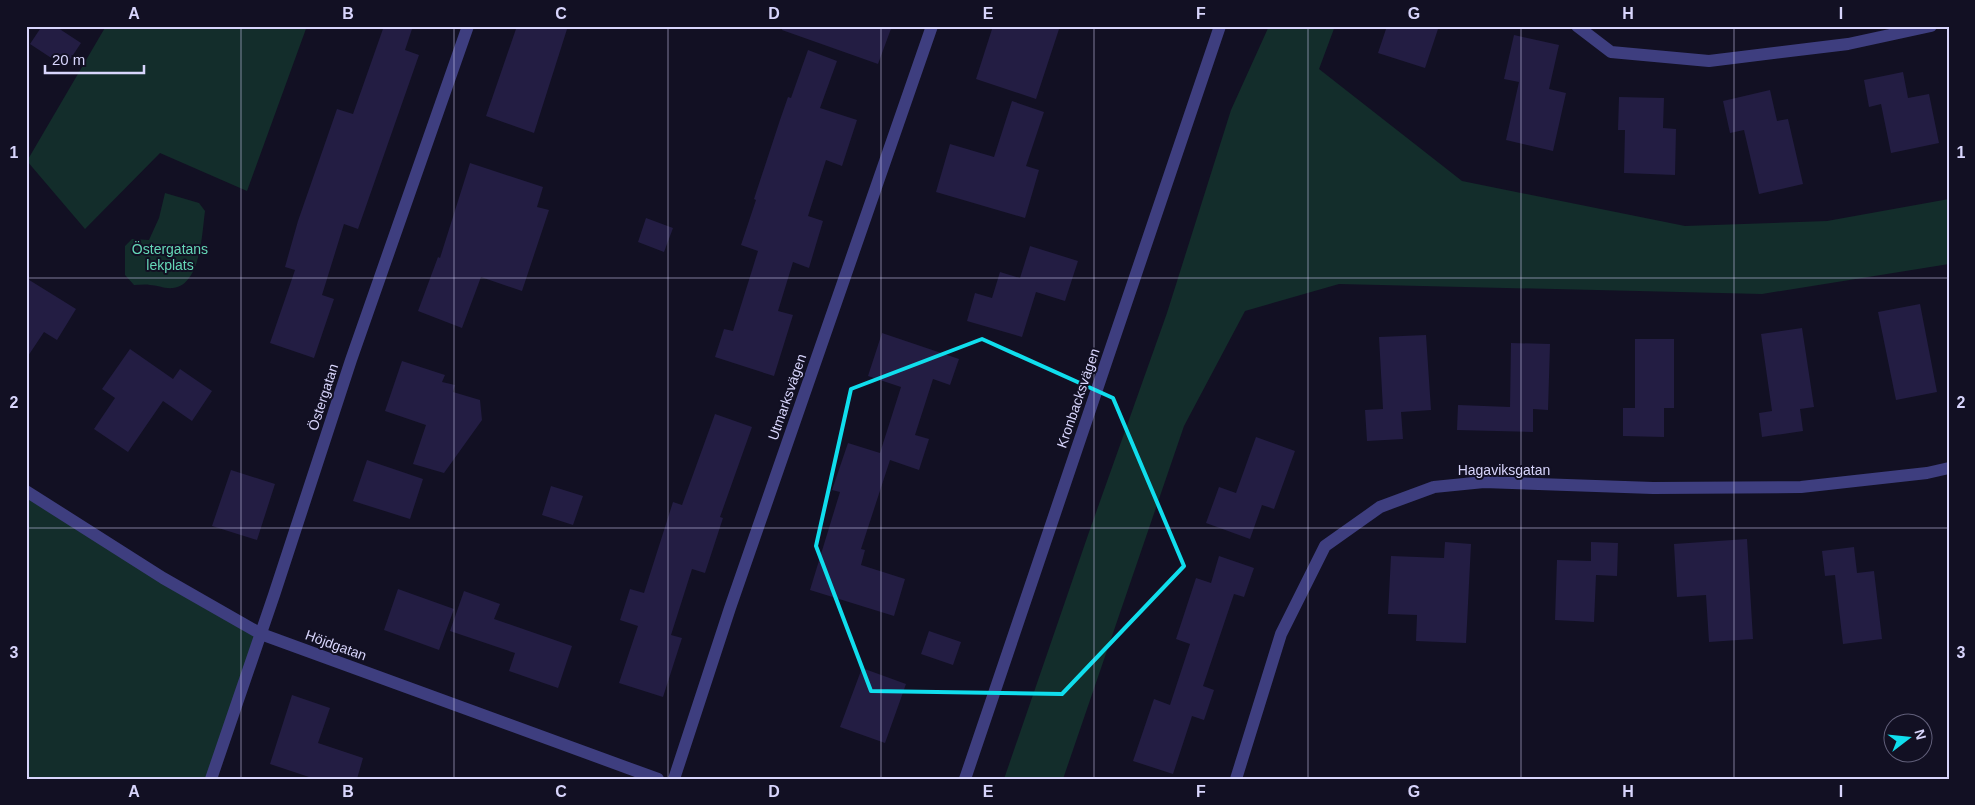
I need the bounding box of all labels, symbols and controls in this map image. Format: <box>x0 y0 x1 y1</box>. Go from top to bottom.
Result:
text: A <box>128 5 140 22</box>
text: B <box>342 5 354 22</box>
text: C <box>555 5 567 22</box>
text: D <box>768 5 780 22</box>
text: E <box>983 5 994 22</box>
text: F <box>1196 5 1206 22</box>
text: G <box>1408 5 1420 22</box>
text: H <box>1622 5 1634 22</box>
text: I <box>1839 5 1843 22</box>
scale bar <box>45 42 144 74</box>
text: 20 m <box>52 51 85 68</box>
text: 1 <box>10 144 19 161</box>
text: 1 <box>1957 144 1966 161</box>
park label: Östergatans lekplats <box>132 240 208 273</box>
street label: Kronbacksvägen <box>1053 346 1103 450</box>
street label: Utmarksvägen <box>765 352 809 442</box>
street label: Östergatan <box>304 361 341 432</box>
text: 2 <box>10 394 19 411</box>
text: 2 <box>1957 394 1966 411</box>
street label: Hagaviksgatan <box>1458 462 1550 478</box>
street label: Höjdgatan <box>303 627 369 663</box>
text: 3 <box>10 644 19 661</box>
text: 3 <box>1957 644 1966 661</box>
north arrow <box>1882 712 1932 762</box>
text: N <box>1911 727 1930 741</box>
text: A <box>128 783 140 800</box>
text: B <box>342 783 354 800</box>
text: C <box>555 783 567 800</box>
text: D <box>768 783 780 800</box>
text: E <box>983 783 994 800</box>
text: F <box>1196 783 1206 800</box>
text: G <box>1408 783 1420 800</box>
text: H <box>1622 783 1634 800</box>
text: I <box>1839 783 1843 800</box>

